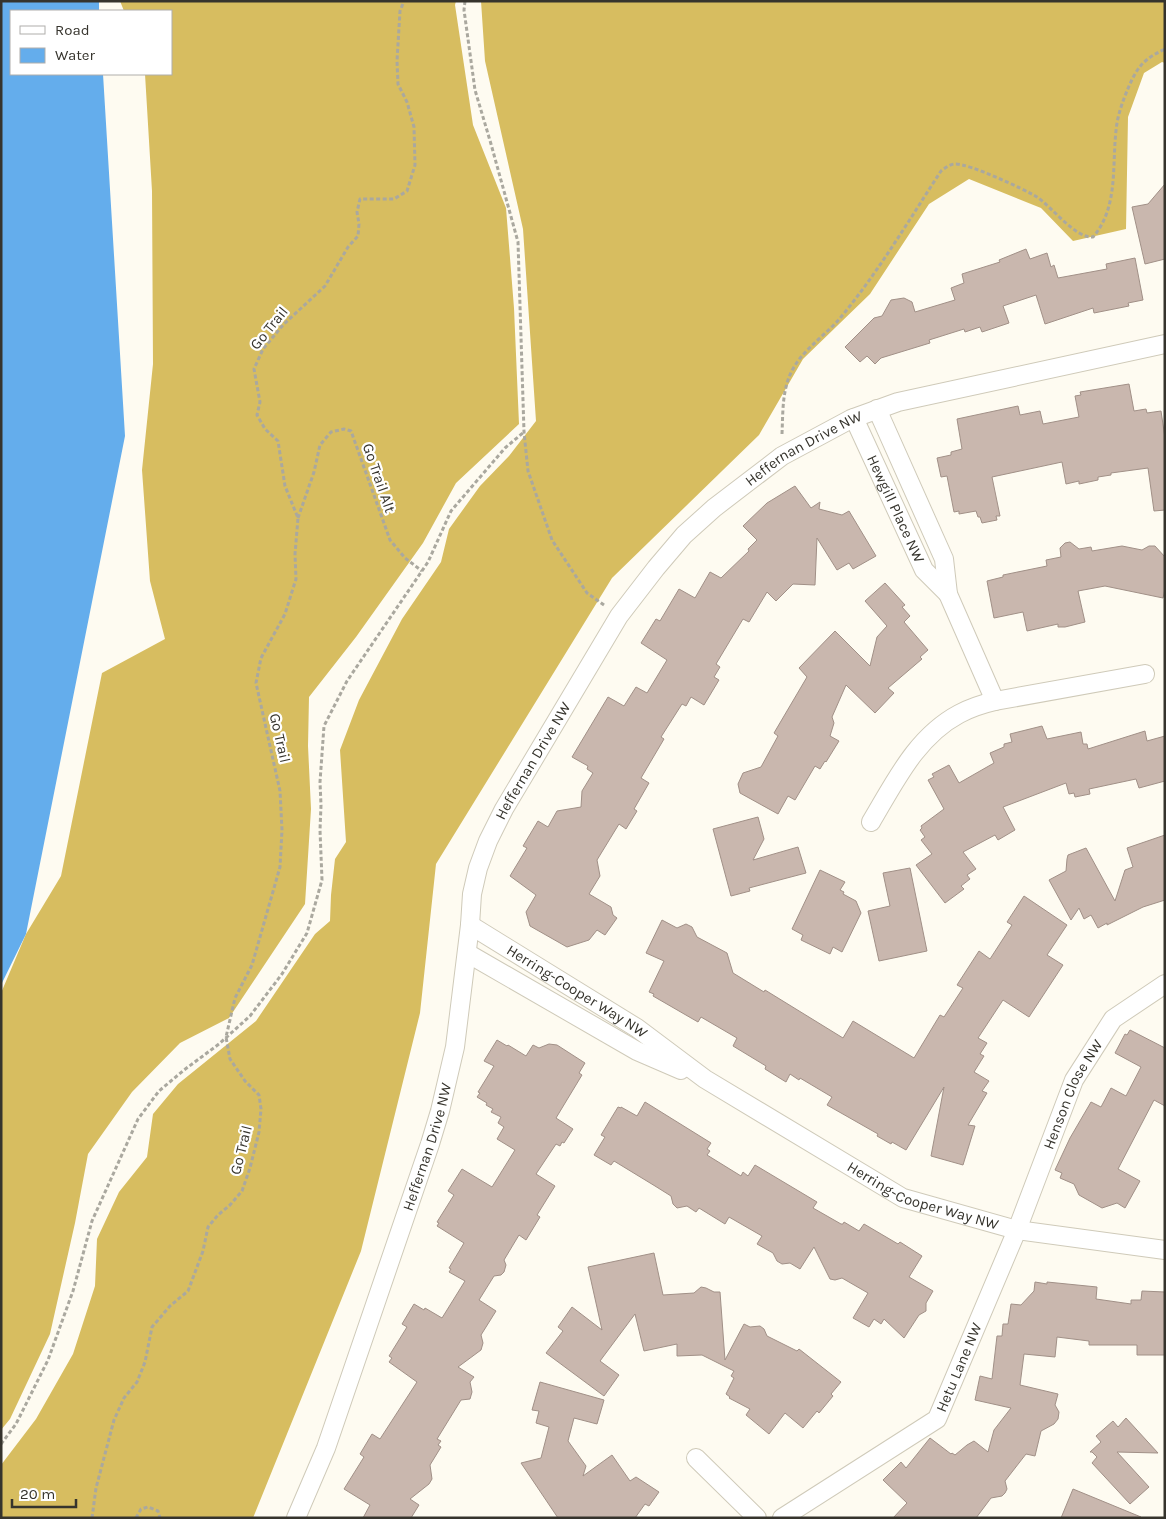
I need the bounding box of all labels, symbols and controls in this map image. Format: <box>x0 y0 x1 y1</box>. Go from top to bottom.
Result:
legend <box>10 10 172 75</box>
text: Road <box>55 21 90 39</box>
text: Water <box>55 46 96 64</box>
street label: Go Trail <box>246 303 292 353</box>
street label: Heffernan Drive NW <box>741 407 865 490</box>
street label: Go Trail Alt <box>359 441 399 515</box>
street label: Hewgill Place NW <box>863 452 929 566</box>
street label: Heffernan Drive NW <box>491 698 575 823</box>
street label: Go Trail <box>266 712 294 764</box>
street label: Herring-Cooper Way NW <box>503 941 652 1042</box>
street label: Henson Close NW <box>1039 1036 1107 1152</box>
street label: Heffernan Drive NW <box>399 1080 455 1213</box>
street label: Go Trail <box>226 1123 256 1177</box>
street label: Herring-Cooper Way NW <box>844 1158 1001 1234</box>
street label: Hetu Lane NW <box>932 1319 986 1415</box>
scale bar <box>12 1476 76 1508</box>
text: 20 m <box>20 1485 55 1503</box>

